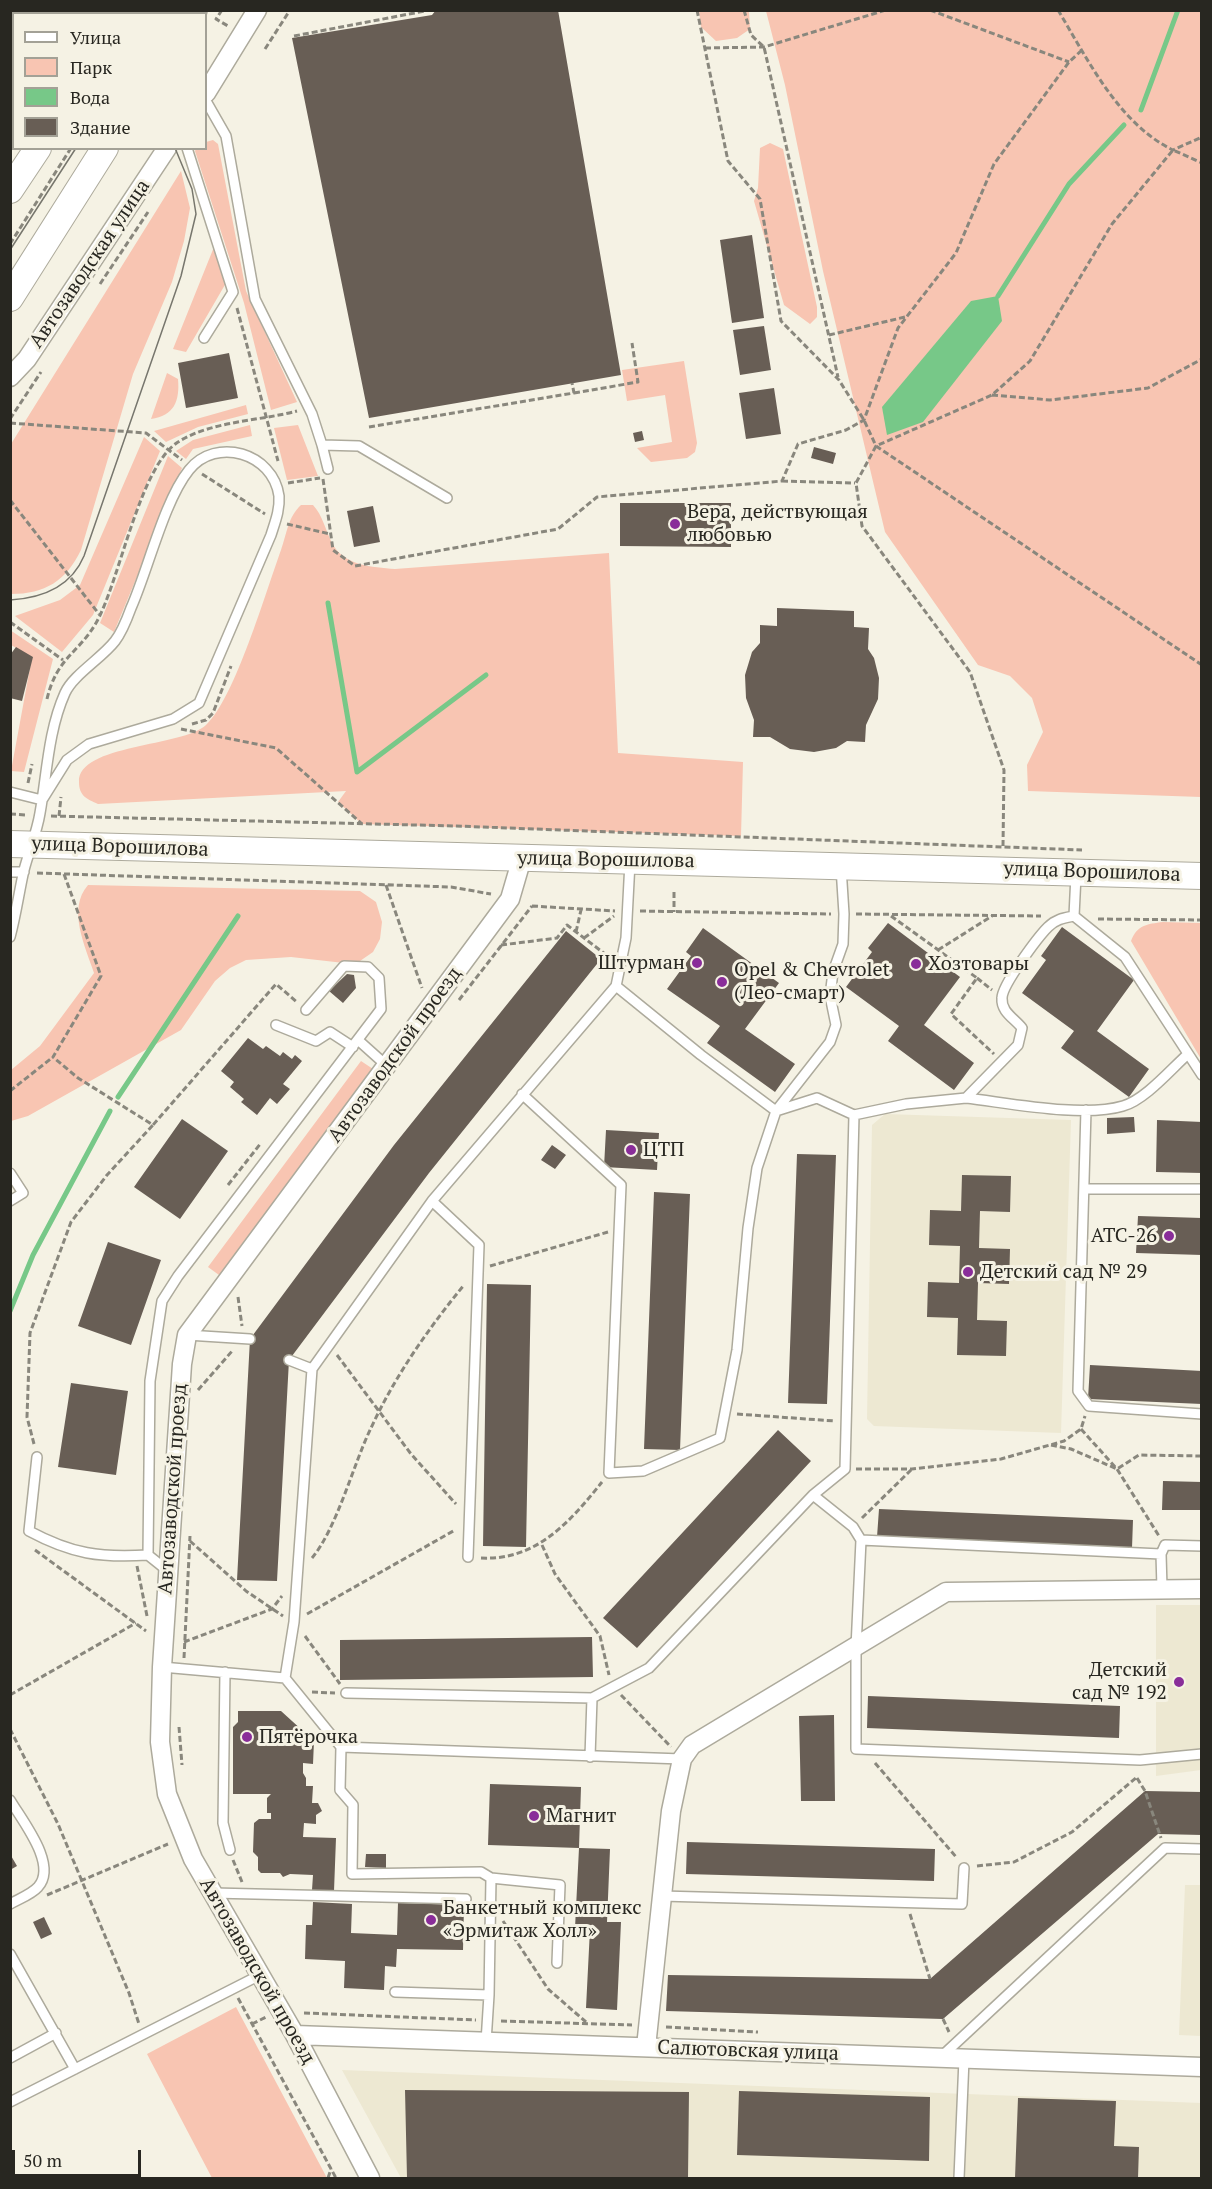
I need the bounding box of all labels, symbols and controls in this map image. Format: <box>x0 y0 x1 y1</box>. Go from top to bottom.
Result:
legend <box>12 12 207 150</box>
text: Улица <box>70 25 121 49</box>
text: Парк <box>70 55 112 79</box>
text: Вода <box>70 85 110 109</box>
text: Здание <box>70 115 130 139</box>
street label: Автозаводская улица <box>25 175 155 353</box>
place label: Вера, действующая любовью <box>687 500 868 547</box>
marker: Вера, действующая любовью <box>668 517 682 531</box>
street label: улица Ворошилова <box>31 832 209 862</box>
street label: улица Ворошилова <box>517 846 695 874</box>
street label: улица Ворошилова <box>1003 857 1181 887</box>
place label: Штурман <box>598 951 685 975</box>
place label: Хозтовары <box>928 952 1029 976</box>
marker: Штурман <box>690 956 704 970</box>
marker: Хозтовары <box>909 957 923 971</box>
place label: Opel & Chevrolet (Лео-смарт) <box>734 958 890 1005</box>
street label: Автозаводской проезд <box>323 963 467 1147</box>
marker: Opel & Chevrolet (Лео-смарт) <box>715 975 729 989</box>
place label: ЦТП <box>643 1138 684 1162</box>
marker: ЦТП <box>624 1143 638 1157</box>
place label: АТС-26 <box>1091 1224 1157 1248</box>
marker: АТС-26 <box>1162 1229 1176 1243</box>
place label: Детский сад № 29 <box>980 1260 1147 1284</box>
marker: Детский сад № 29 <box>961 1265 975 1279</box>
street label: Автозаводской проезд <box>154 1383 192 1595</box>
place label: Детский сад № 192 <box>1072 1658 1167 1705</box>
marker: Детский сад № 192 <box>1172 1675 1186 1689</box>
place label: Пятёрочка <box>259 1725 358 1749</box>
marker: Пятёрочка <box>240 1730 254 1744</box>
place label: Магнит <box>546 1804 616 1828</box>
marker: Магнит <box>527 1809 541 1823</box>
street label: Автозаводской проезд <box>194 1874 320 2068</box>
place label: Банкетный комплекс «Эрмитаж Холл» <box>443 1896 642 1943</box>
marker: Банкетный комплекс «Эрмитаж Холл» <box>424 1913 438 1927</box>
street label: Салютовская улица <box>657 2036 839 2066</box>
scale bar <box>15 2138 144 2176</box>
text: 50 m <box>23 2148 62 2172</box>

